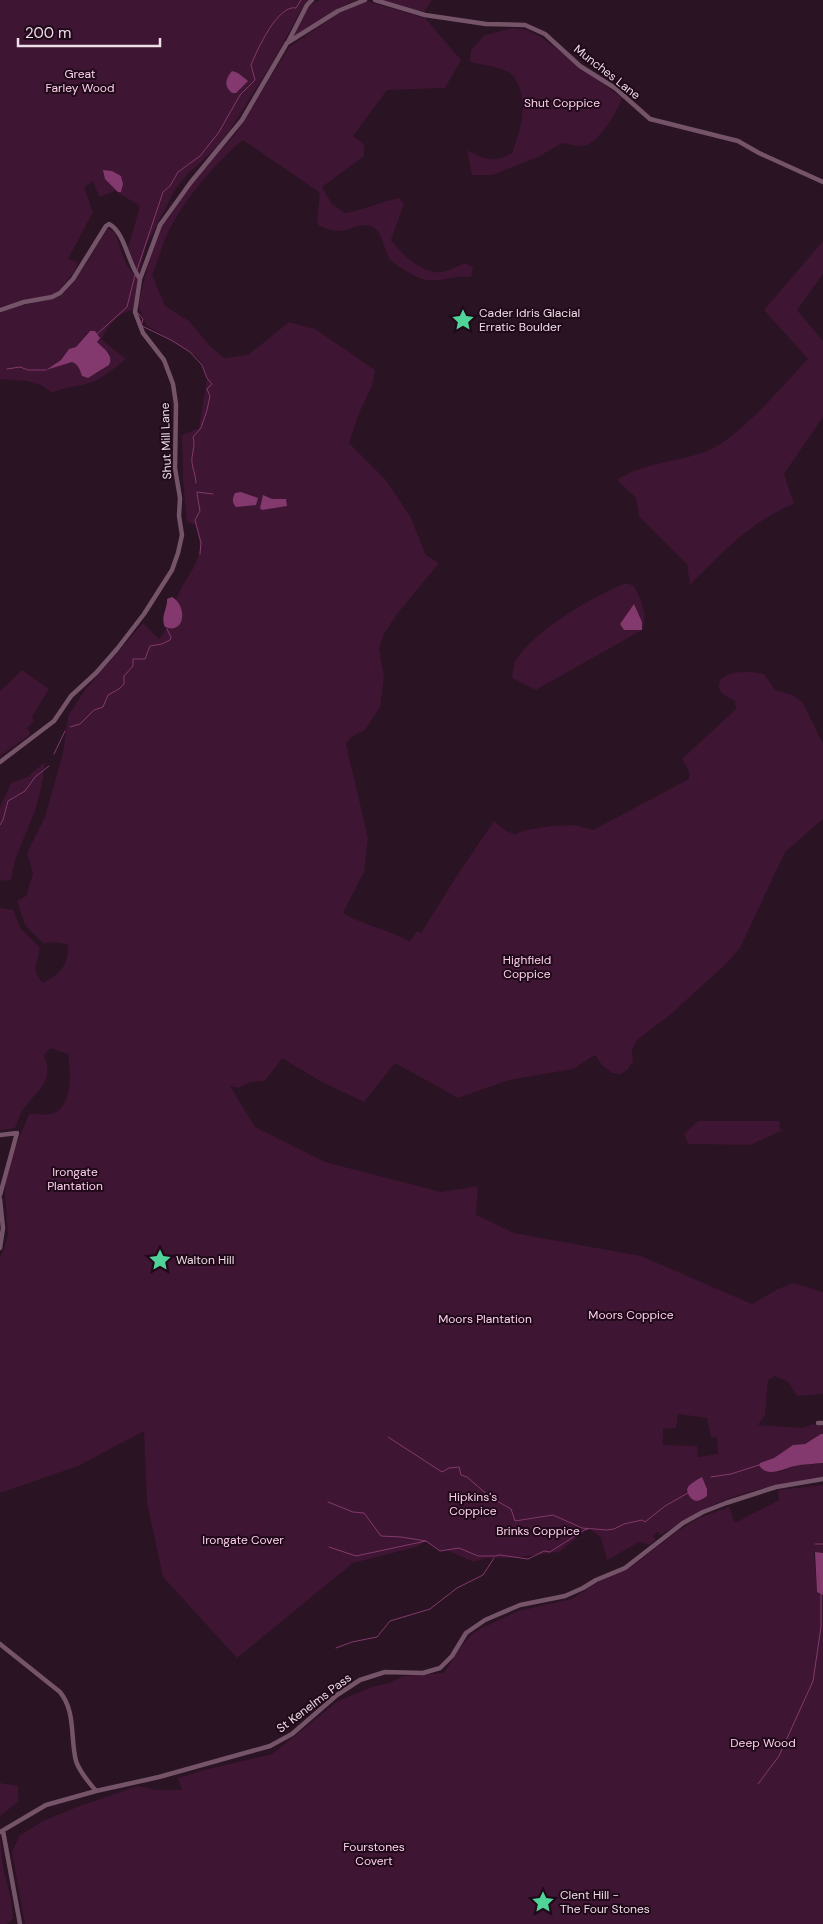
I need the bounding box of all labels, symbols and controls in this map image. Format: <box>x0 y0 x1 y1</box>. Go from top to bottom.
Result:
scale bar <box>18 15 160 47</box>
text: 200 m <box>25 23 71 43</box>
street label: Munches Lane <box>570 41 644 103</box>
park label: Great Farley Wood <box>46 66 114 96</box>
park label: Shut Coppice <box>524 95 600 111</box>
place label: Cader Idris Glacial Erratic Boulder <box>479 305 580 335</box>
place icon: Cader Idris Glacial Erratic Boulder <box>450 307 476 333</box>
street label: Shut Mill Lane <box>157 402 175 480</box>
park label: Highfield Coppice <box>503 952 551 982</box>
park label: Irongate Plantation <box>47 1164 103 1194</box>
place icon: Walton Hill <box>147 1247 173 1273</box>
place label: Walton Hill <box>176 1252 234 1268</box>
park label: Moors Coppice <box>588 1307 674 1323</box>
park label: Moors Plantation <box>438 1311 532 1327</box>
park label: Hipkins's Coppice <box>449 1489 497 1519</box>
park label: Brinks Coppice <box>496 1523 580 1539</box>
park label: Irongate Cover <box>202 1532 284 1548</box>
street label: St Kenelms Pass <box>273 1670 355 1736</box>
park label: Deep Wood <box>730 1735 796 1751</box>
park label: Fourstones Covert <box>343 1839 405 1869</box>
place label: Clent Hill - The Four Stones <box>560 1887 650 1917</box>
place icon: Clent Hill - The Four Stones <box>530 1889 556 1915</box>

